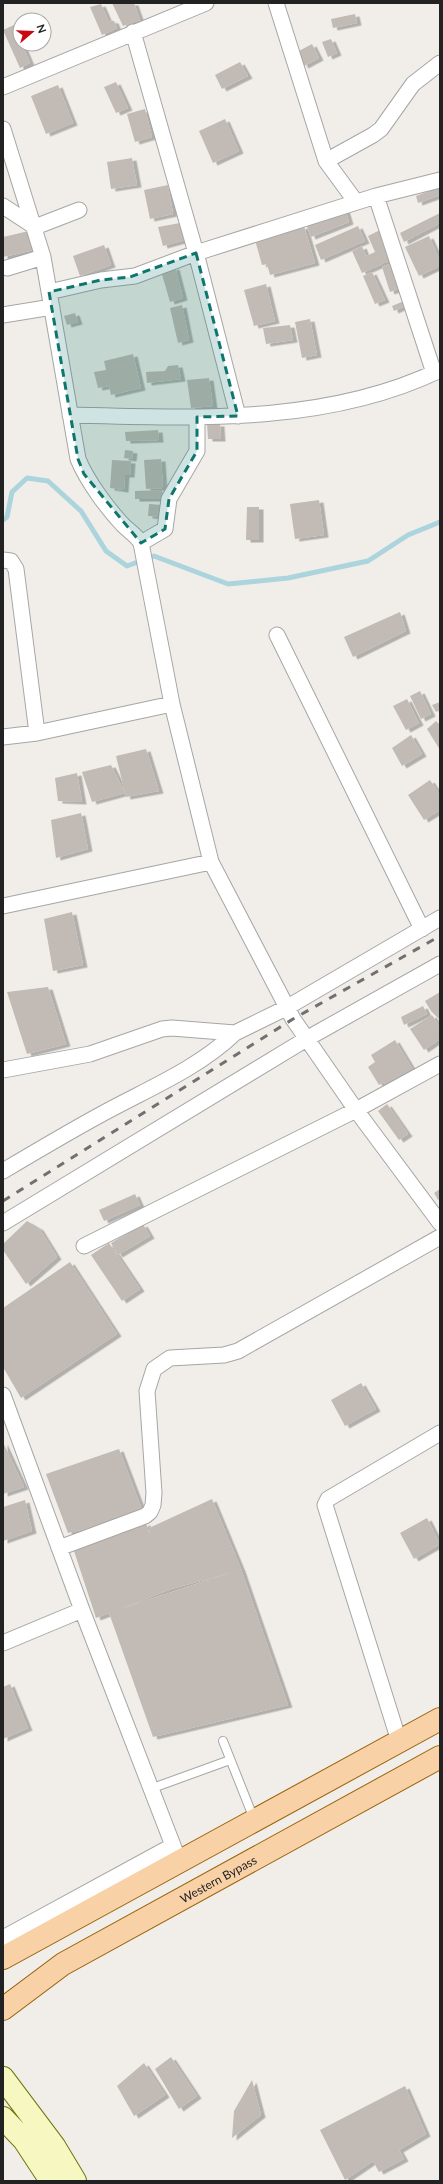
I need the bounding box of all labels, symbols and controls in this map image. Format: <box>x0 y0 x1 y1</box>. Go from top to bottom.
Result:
north arrow <box>12 12 52 52</box>
text: N <box>34 22 49 35</box>
street label: Western Bypass <box>177 1852 259 1906</box>

